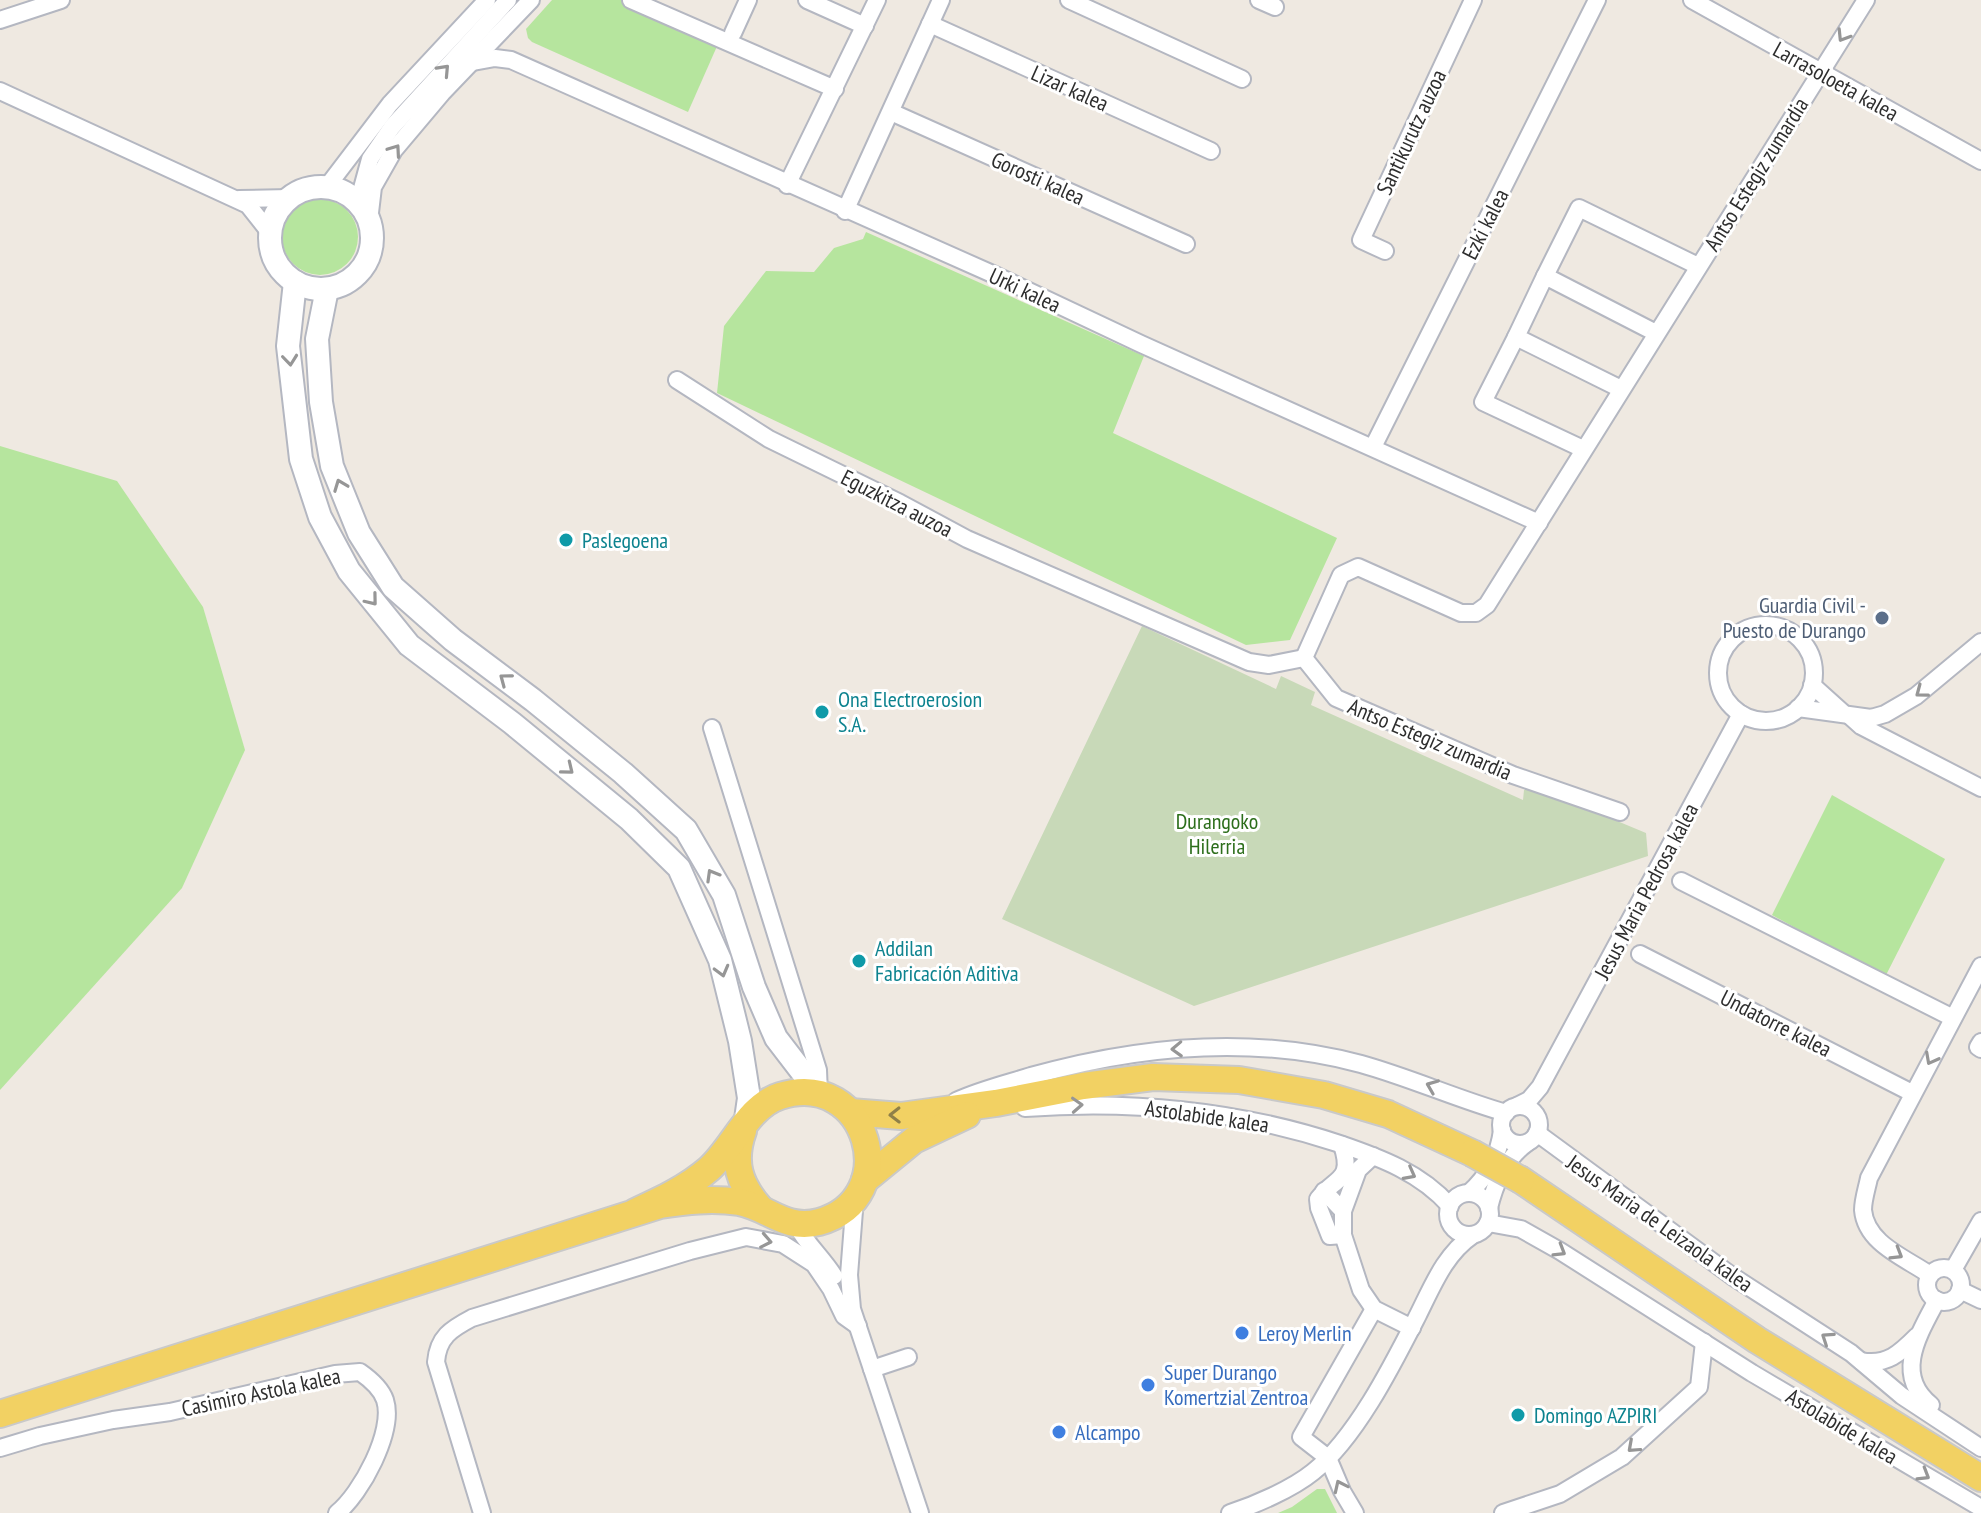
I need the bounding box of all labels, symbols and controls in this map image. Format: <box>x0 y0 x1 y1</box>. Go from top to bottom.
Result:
one-way arrow <box>1838 27 1853 42</box>
street label: Larrasoloeta kalea <box>1768 35 1904 127</box>
street label: Lizar kalea <box>1027 59 1113 117</box>
one-way arrow <box>434 64 448 79</box>
street label: Santikurutz auzoa <box>1370 65 1452 199</box>
street label: Antso Estegiz zumardia <box>1698 92 1814 256</box>
one-way arrow <box>385 144 400 158</box>
street label: Gorosti kalea <box>987 145 1089 211</box>
street label: Ezki kalea <box>1455 184 1515 264</box>
street label: Urki kalea <box>985 261 1065 319</box>
one-way arrow <box>281 354 298 367</box>
street label: Eguzkitza auzoa <box>837 463 957 543</box>
one-way arrow <box>333 479 350 493</box>
place label: Paslegoena <box>582 526 668 554</box>
marker: Paslegoena <box>557 531 575 549</box>
one-way arrow <box>363 591 377 606</box>
place label: Guardia Civil - Puesto de Durango <box>1723 591 1866 644</box>
marker: Guardia Civil - Puesto de Durango <box>1873 609 1891 627</box>
one-way arrow <box>499 674 514 689</box>
one-way arrow <box>1915 682 1930 696</box>
place label: Ona Electroerosion S.A. <box>838 685 982 738</box>
street label: Antso Estegiz zumardia <box>1344 692 1516 786</box>
marker: Ona Electroerosion S.A. <box>813 703 831 721</box>
one-way arrow <box>559 760 574 774</box>
street label: Jesus Maria Pedrosa kalea <box>1587 798 1704 985</box>
park label: Durangoko Hilerria <box>1176 807 1258 860</box>
one-way arrow <box>706 869 722 884</box>
place label: Addilan Fabricación Aditiva <box>875 934 1019 987</box>
marker: Addilan Fabricación Aditiva <box>850 952 868 970</box>
one-way arrow <box>713 963 729 977</box>
street label: Undatorre kalea <box>1716 983 1836 1063</box>
one-way arrow <box>1170 1041 1183 1058</box>
one-way arrow <box>1925 1051 1940 1066</box>
one-way arrow <box>1426 1080 1440 1096</box>
street label: Astolabide kalea <box>1143 1093 1271 1139</box>
one-way arrow <box>1071 1097 1084 1114</box>
one-way arrow <box>888 1107 901 1124</box>
street label: Jesus Maria de Leizaola kalea <box>1561 1148 1759 1298</box>
one-way arrow <box>1402 1164 1417 1179</box>
one-way arrow <box>759 1231 772 1248</box>
one-way arrow <box>1551 1241 1566 1257</box>
one-way arrow <box>1888 1244 1903 1260</box>
place label: Leroy Merlin <box>1258 1319 1352 1347</box>
marker: Leroy Merlin <box>1233 1324 1251 1342</box>
one-way arrow <box>1821 1333 1835 1348</box>
place label: Super Durango Komertzial Zentroa <box>1164 1358 1308 1411</box>
street label: Casimiro Astola kalea <box>179 1361 343 1423</box>
marker: Super Durango Komertzial Zentroa <box>1139 1376 1157 1394</box>
street label: Astolabide kalea <box>1781 1382 1903 1470</box>
place label: Domingo AZPIRI <box>1534 1401 1657 1429</box>
marker: Domingo AZPIRI <box>1509 1406 1527 1424</box>
place label: Alcampo <box>1075 1418 1141 1446</box>
marker: Alcampo <box>1050 1423 1068 1441</box>
one-way arrow <box>1628 1437 1643 1451</box>
one-way arrow <box>1915 1465 1930 1481</box>
one-way arrow <box>1334 1480 1350 1494</box>

